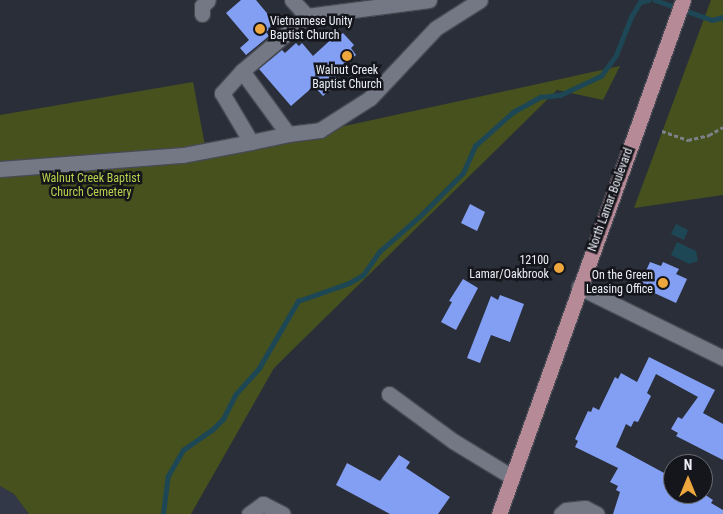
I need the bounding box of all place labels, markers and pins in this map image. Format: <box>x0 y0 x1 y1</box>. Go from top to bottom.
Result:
place label: Vietnamese Unity Baptist Church <box>270 15 353 43</box>
marker: Vietnamese Unity Baptist Church <box>254 23 266 35</box>
marker: Walnut Creek Baptist Church <box>341 50 353 62</box>
place label: Walnut Creek Baptist Church <box>312 64 382 92</box>
place label: 12100 Lamar/Oakbrook <box>469 254 549 282</box>
marker: 12100 Lamar/Oakbrook <box>553 262 565 274</box>
place label: On the Green Leasing Office <box>586 269 653 297</box>
marker: On the Green Leasing Office <box>657 277 669 289</box>

